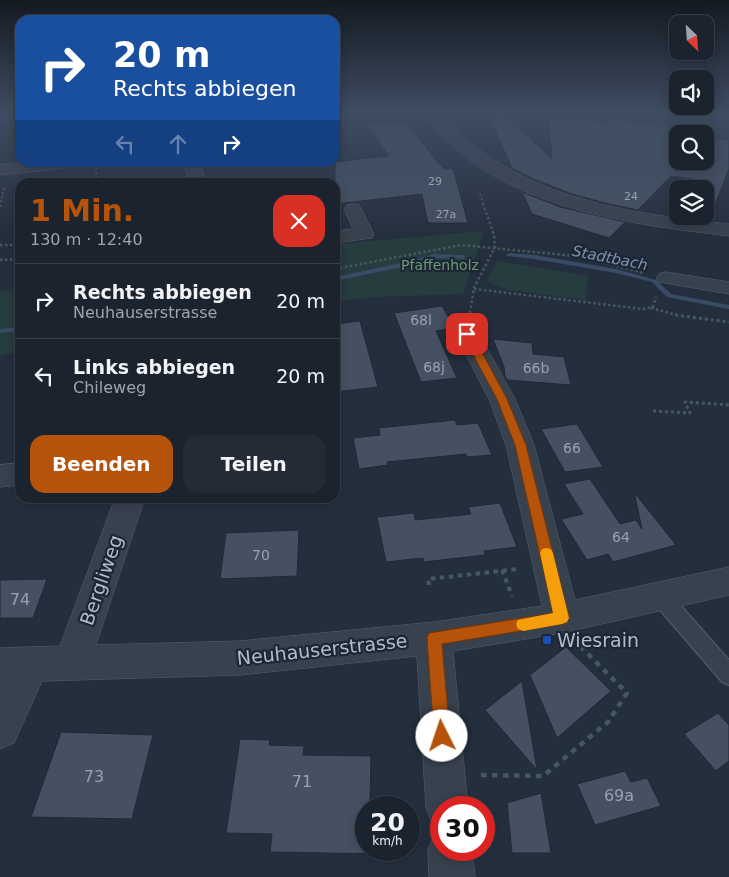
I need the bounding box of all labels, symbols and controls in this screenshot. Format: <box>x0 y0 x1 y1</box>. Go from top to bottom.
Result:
north arrow <box>669 15 714 60</box>
map controls <box>669 15 714 225</box>
icon: right <box>30 35 95 100</box>
text: 20 m <box>113 35 210 75</box>
button: sound <box>669 70 714 115</box>
text: Rechts abbiegen <box>113 76 296 101</box>
button: search <box>669 125 714 170</box>
icon: left <box>111 130 139 158</box>
icon: ahead <box>164 130 192 158</box>
icon: right <box>217 130 245 158</box>
house number: 29 <box>428 175 442 188</box>
button: layers <box>669 180 714 225</box>
house number: 24 <box>624 190 638 203</box>
text: 1 Min. <box>30 193 134 228</box>
button: close <box>273 195 325 247</box>
house number: 27a <box>436 208 456 221</box>
text: 130 m · 12:40 <box>30 230 143 249</box>
water label: Stadtbach <box>571 242 649 274</box>
park label: Pfaffenholz <box>401 257 479 273</box>
text: Rechts abbiegen <box>73 281 252 303</box>
icon: right <box>30 287 58 315</box>
text: 20 m <box>276 290 325 312</box>
text: Neuhauserstrasse <box>73 303 217 322</box>
house number: 68l <box>410 312 432 328</box>
pin <box>446 313 488 355</box>
icon: arrive <box>453 320 481 348</box>
text: Links abbiegen <box>73 356 235 378</box>
house number: 68j <box>423 359 445 375</box>
house number: 66b <box>523 360 549 376</box>
icon: left <box>30 362 58 390</box>
text: 20 m <box>276 365 325 387</box>
text: Chileweg <box>73 378 146 397</box>
button: Beenden <box>30 435 173 493</box>
button: Teilen <box>183 435 325 493</box>
house number: 66 <box>563 440 581 456</box>
house number: 64 <box>612 529 630 545</box>
street label: Bergliweg <box>75 532 127 628</box>
house number: 70 <box>252 547 270 563</box>
house number: 74 <box>10 590 30 609</box>
street label: Neuhauserstrasse <box>236 629 408 669</box>
place label: Wiesrain <box>557 629 639 651</box>
marker: Wiesrain <box>541 634 553 646</box>
position arrow <box>415 709 467 761</box>
house number: 73 <box>84 767 104 786</box>
house number: 71 <box>292 772 312 791</box>
house number: 69a <box>604 786 634 805</box>
speed limit sign: 30 <box>430 796 495 861</box>
text: 20 <box>370 808 405 837</box>
text: km/h <box>372 834 403 848</box>

